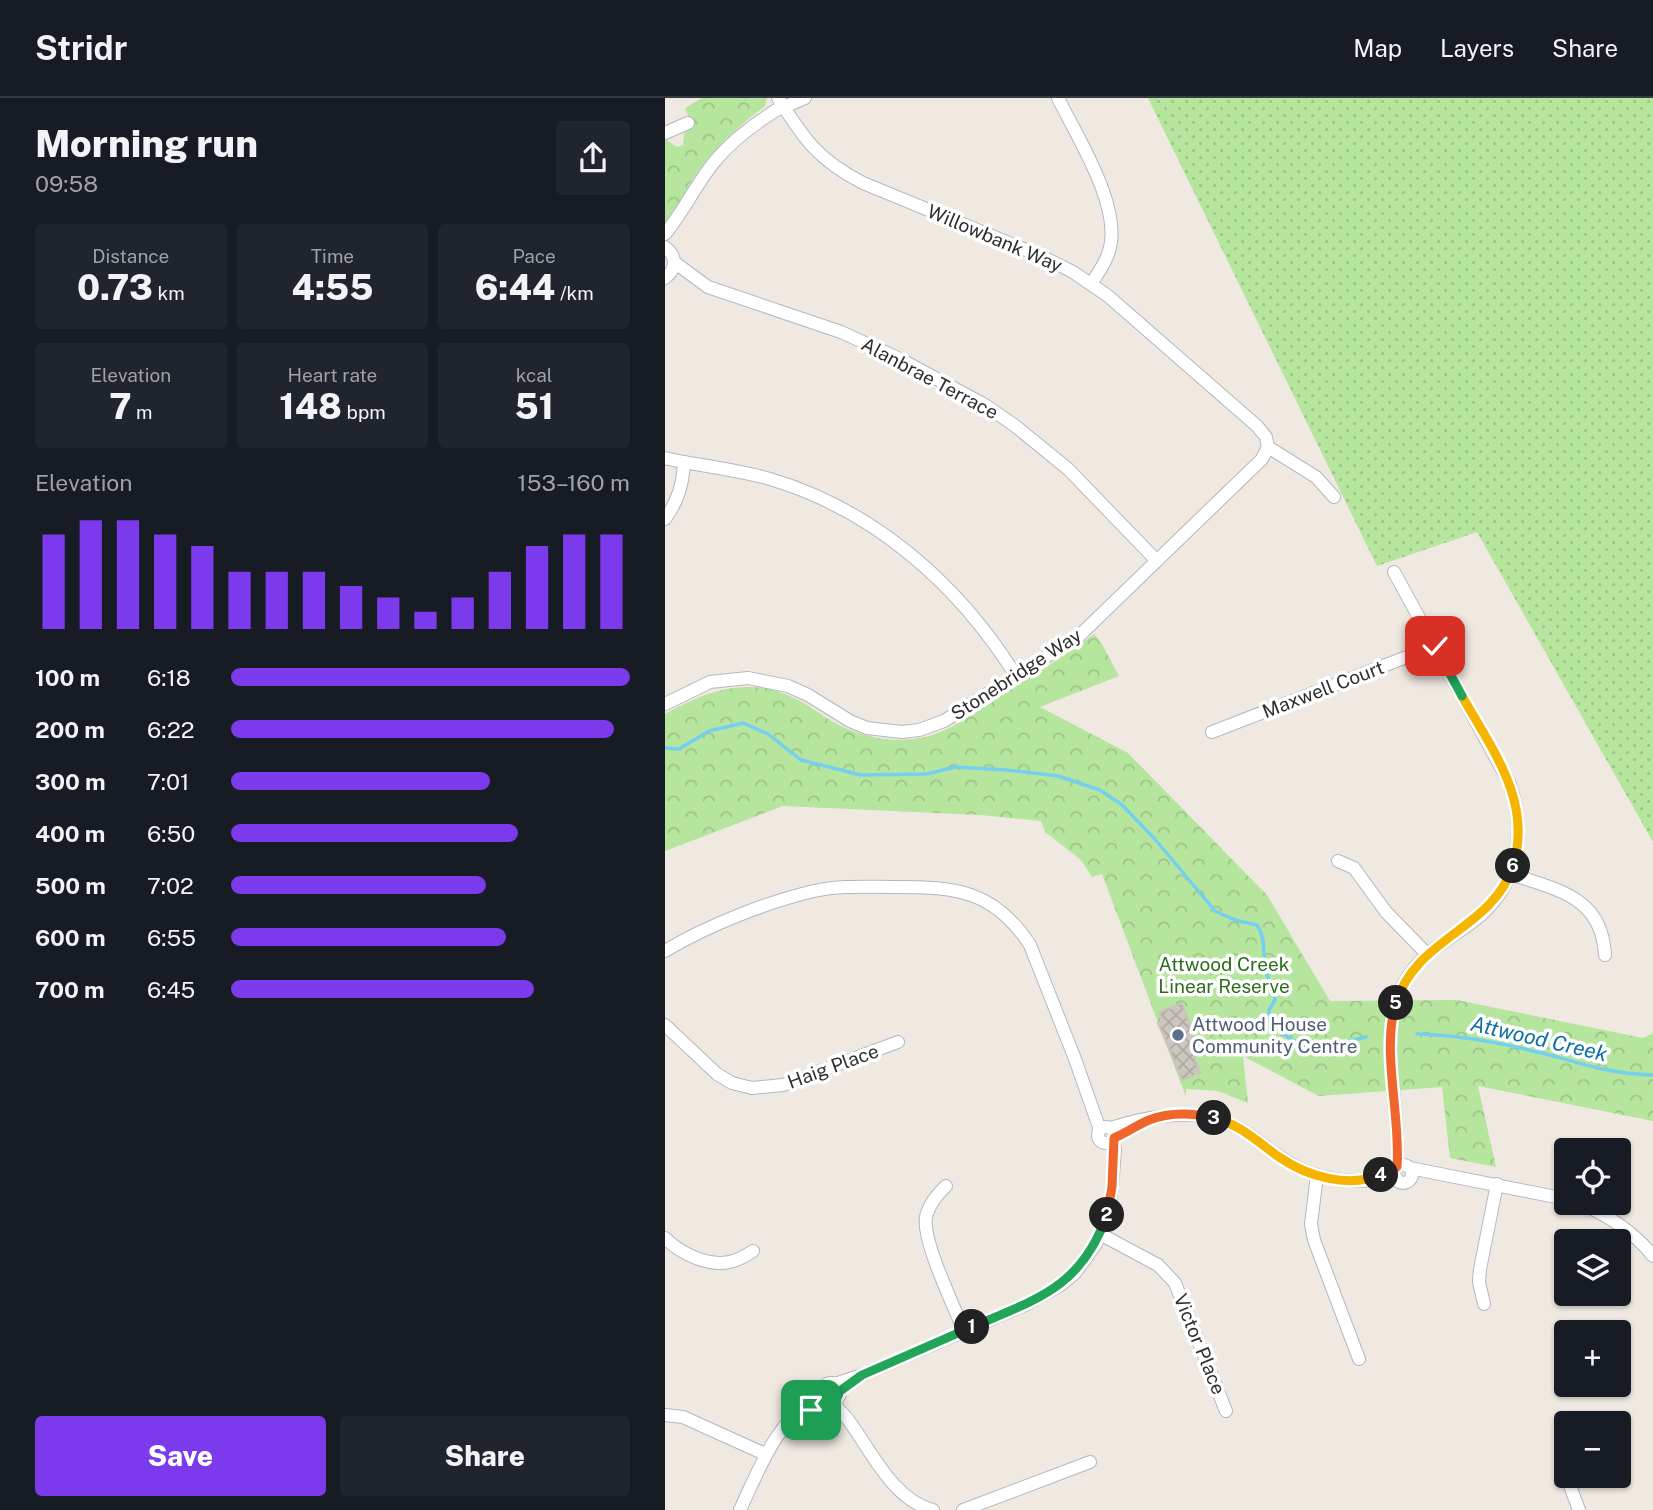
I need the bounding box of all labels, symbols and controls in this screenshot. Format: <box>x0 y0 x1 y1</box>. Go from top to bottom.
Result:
text: Stridr <box>35 29 127 67</box>
text: Map <box>1353 34 1402 62</box>
text: Layers <box>1440 34 1514 62</box>
text: Share <box>1552 34 1618 62</box>
text: Morning run <box>35 121 258 166</box>
button: share <box>556 121 630 195</box>
text: 09:58 <box>35 170 98 197</box>
street label: Willowbank Way <box>924 200 1066 276</box>
text: Distance <box>92 245 169 267</box>
text: Time <box>311 245 354 267</box>
text: Pace <box>512 245 556 267</box>
text: 0.73 <box>77 267 153 308</box>
text: 4:55 <box>292 267 373 308</box>
text: 6:44 <box>475 267 555 308</box>
text: km <box>153 282 185 304</box>
text: /km <box>555 282 594 304</box>
street label: Alanbrae Terrace <box>858 333 1002 423</box>
text: Elevation <box>91 364 171 386</box>
text: Heart rate <box>288 364 377 386</box>
text: kcal <box>516 364 553 386</box>
text: 7 <box>109 386 131 427</box>
text: 148 <box>279 386 342 427</box>
text: 51 <box>514 386 554 427</box>
text: m <box>131 401 153 423</box>
text: bpm <box>342 401 386 423</box>
text: Elevation <box>35 469 133 496</box>
text: 153–160 m <box>517 469 630 496</box>
pin <box>1405 616 1465 676</box>
street label: Stonebridge Way <box>947 624 1085 724</box>
icon: check <box>1416 627 1454 665</box>
street label: Maxwell Court <box>1259 656 1387 722</box>
text: 100 m <box>35 664 100 691</box>
text: 6:18 <box>147 664 191 691</box>
text: 200 m <box>35 716 105 743</box>
text: 6:22 <box>147 716 194 743</box>
text: 300 m <box>35 768 106 795</box>
text: 7:01 <box>147 768 189 795</box>
text: 400 m <box>35 820 105 847</box>
text: 6:50 <box>147 820 195 847</box>
pin: 6 <box>1495 848 1531 884</box>
text: 6 <box>1506 854 1519 876</box>
text: 500 m <box>35 872 106 899</box>
text: 7:02 <box>147 872 194 899</box>
text: 600 m <box>35 924 105 951</box>
text: 6:55 <box>147 924 196 951</box>
park label: Attwood Creek Linear Reserve <box>1158 953 1290 997</box>
text: 700 m <box>35 976 105 1003</box>
text: 6:45 <box>147 976 195 1003</box>
pin: 5 <box>1379 986 1413 1020</box>
text: 5 <box>1389 991 1402 1013</box>
water label: Attwood Creek <box>1468 1011 1610 1067</box>
place label: Attwood House Community Centre <box>1192 1013 1357 1057</box>
marker: Attwood House Community Centre <box>1170 1027 1186 1043</box>
street label: Haig Place <box>784 1039 882 1093</box>
pin: 3 <box>1197 1100 1231 1136</box>
text: 3 <box>1207 1106 1220 1128</box>
map controls <box>1554 1138 1631 1488</box>
button: locate <box>1554 1138 1631 1215</box>
pin: 4 <box>1363 1158 1399 1192</box>
text: 4 <box>1374 1163 1387 1185</box>
pin: 2 <box>1089 1198 1125 1232</box>
text: 2 <box>1100 1203 1113 1225</box>
button: layers <box>1554 1229 1631 1306</box>
street label: Victor Place <box>1170 1290 1230 1398</box>
pin: 1 <box>955 1310 989 1344</box>
text: 1 <box>967 1315 976 1337</box>
button: + <box>1554 1320 1631 1397</box>
pin <box>781 1380 841 1440</box>
icon: arrive <box>792 1391 830 1429</box>
button: − <box>1554 1411 1631 1488</box>
button: Save <box>35 1416 326 1496</box>
button: Share <box>340 1416 630 1496</box>

